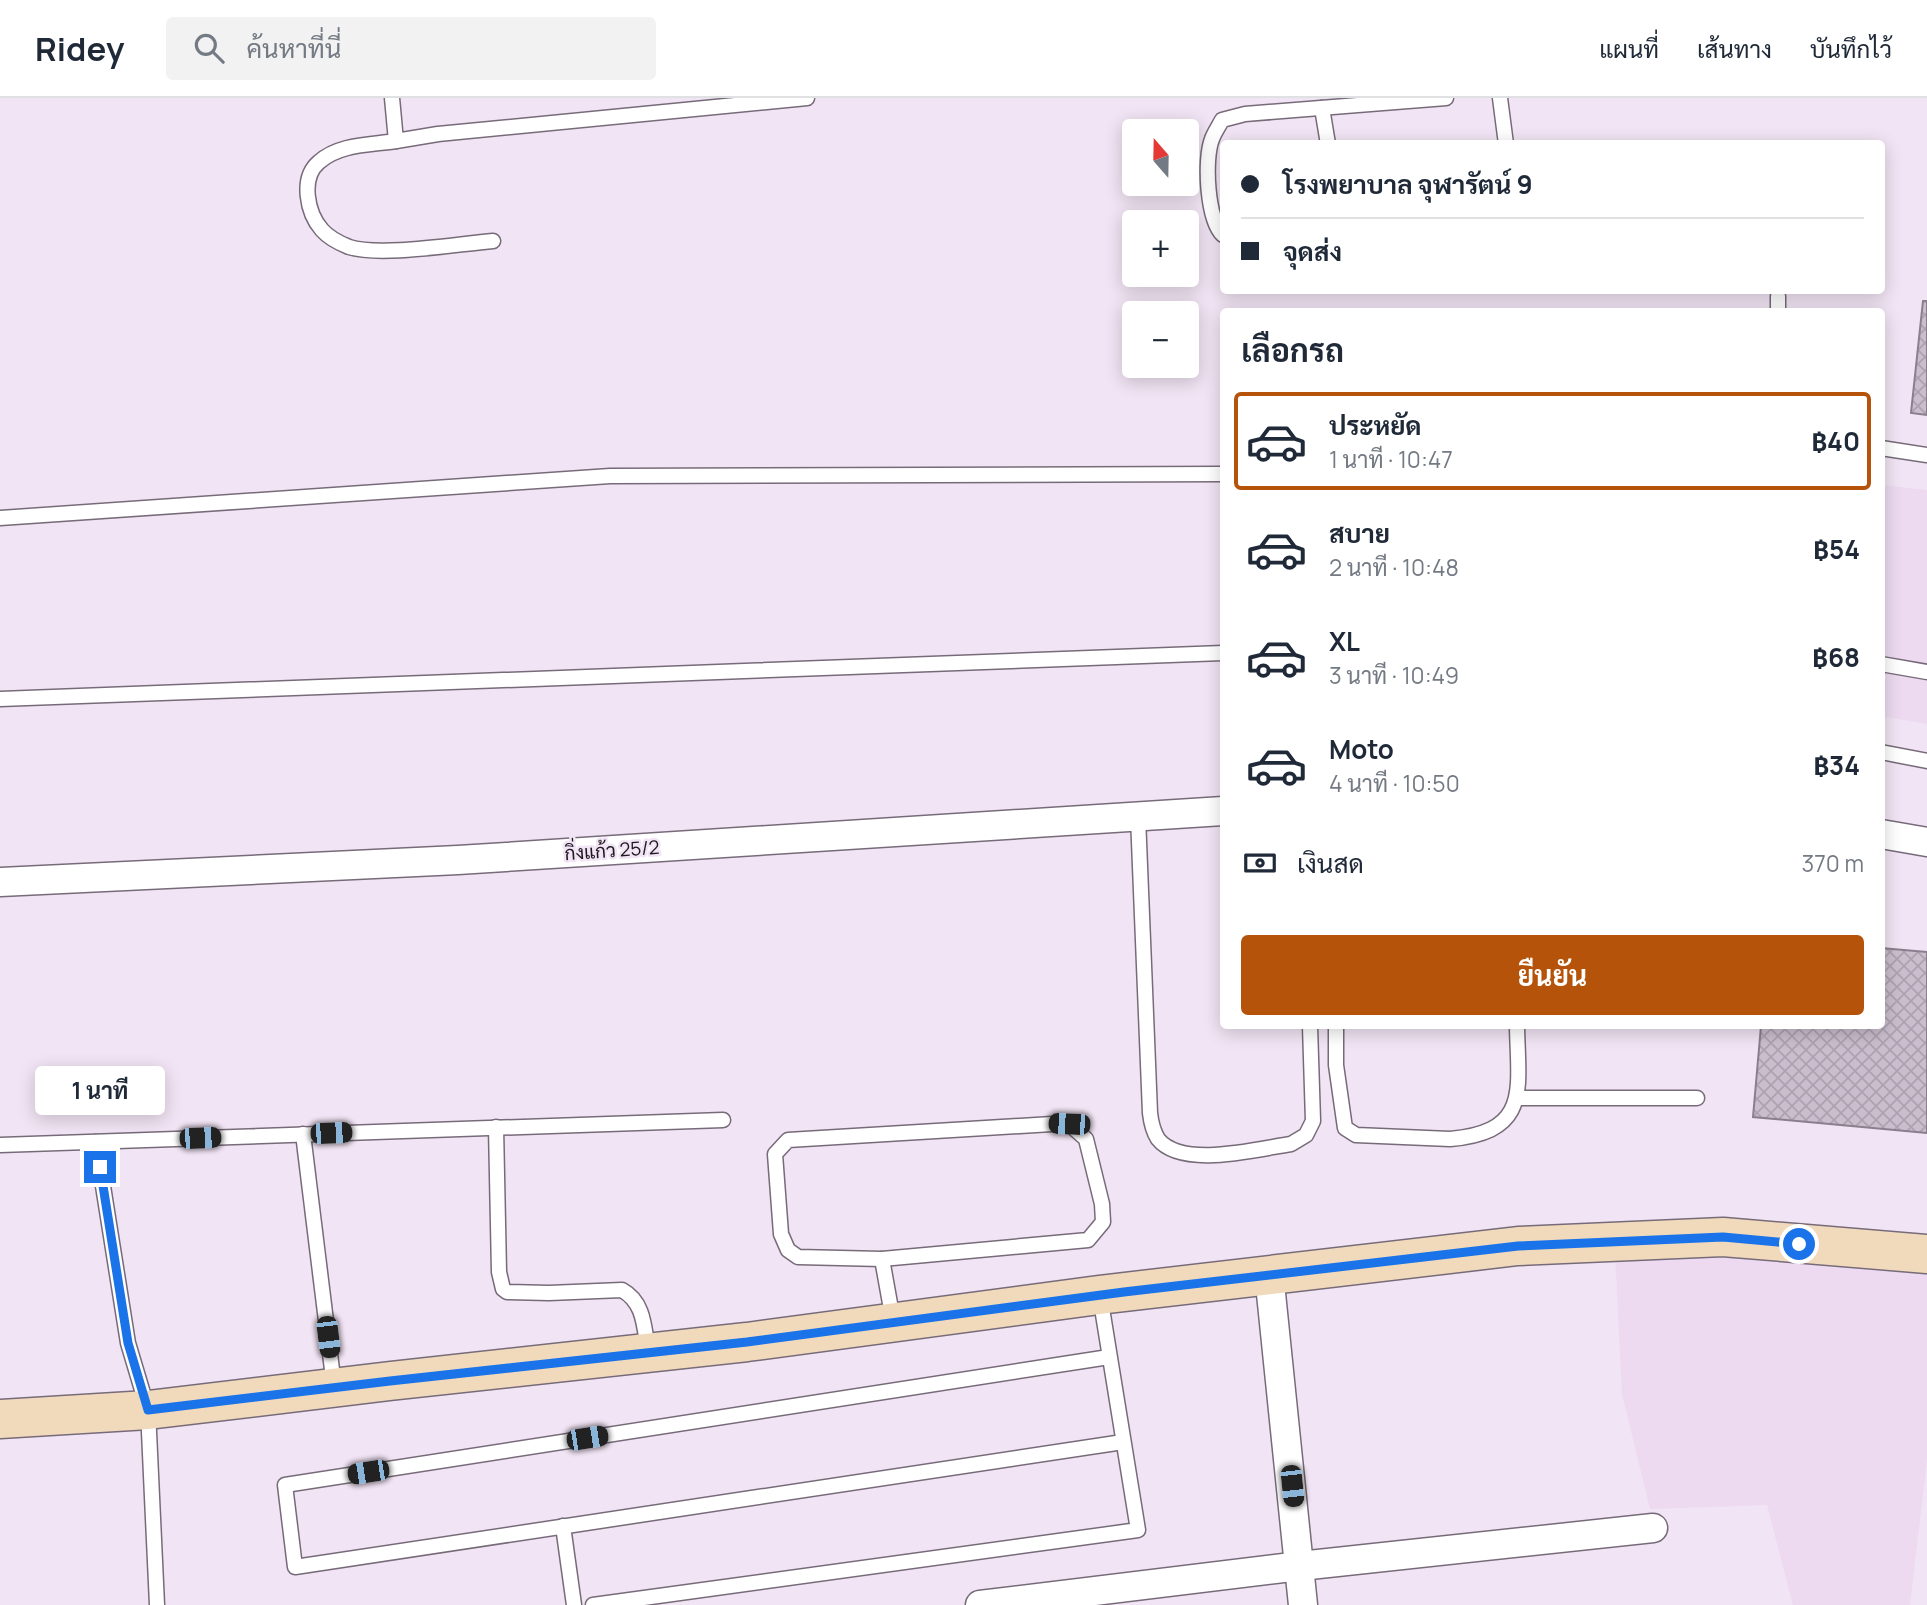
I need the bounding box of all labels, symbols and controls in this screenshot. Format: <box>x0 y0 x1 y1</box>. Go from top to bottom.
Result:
search box <box>166 17 656 80</box>
text: Ridey <box>35 26 124 71</box>
icon: search <box>190 29 228 67</box>
text: ค้นหาที่นี่ <box>246 30 341 66</box>
text: แผนที่ <box>1599 32 1659 65</box>
text: เส้นทาง <box>1697 32 1772 65</box>
text: บันทึกไว้ <box>1810 32 1892 65</box>
north arrow <box>1122 119 1199 196</box>
map controls <box>1122 119 1199 378</box>
text: โรงพยาบาล จุฬารัตน์ 9 <box>1283 166 1533 202</box>
button: + <box>1122 210 1199 287</box>
text: จุดส่ง <box>1283 233 1342 269</box>
button: − <box>1122 301 1199 378</box>
text: เลือกรถ <box>1241 328 1344 372</box>
text: ประหยัด <box>1329 407 1422 443</box>
icon: car <box>1245 410 1308 473</box>
text: ฿40 <box>1811 423 1860 459</box>
text: 1 นาที · 10:47 <box>1329 443 1453 475</box>
text: สบาย <box>1329 515 1390 551</box>
icon: car <box>1245 518 1308 581</box>
text: ฿54 <box>1813 531 1860 567</box>
text: 2 นาที · 10:48 <box>1329 551 1459 583</box>
text: XL <box>1329 623 1360 659</box>
icon: car <box>1245 626 1308 689</box>
text: ฿68 <box>1812 639 1860 675</box>
text: 3 นาที · 10:49 <box>1329 659 1459 691</box>
text: Moto <box>1329 731 1394 767</box>
icon: car <box>1245 734 1308 797</box>
text: ฿34 <box>1813 747 1860 783</box>
text: 4 นาที · 10:50 <box>1329 767 1460 799</box>
street label: กิ่งแก้ว 25/2 <box>563 831 660 866</box>
icon: cash <box>1241 844 1279 882</box>
text: เงินสด <box>1297 845 1364 881</box>
text: 370 m <box>1802 847 1864 879</box>
button: ยืนยัน <box>1241 935 1864 1015</box>
callout: 1 นาที <box>35 1066 165 1114</box>
text: 1 นาที <box>72 1074 128 1106</box>
car <box>1048 1113 1091 1135</box>
car <box>310 1122 353 1144</box>
car <box>179 1127 222 1149</box>
route end <box>84 1151 116 1183</box>
route start <box>1783 1228 1815 1260</box>
car <box>316 1315 341 1359</box>
car <box>565 1424 610 1452</box>
car <box>346 1458 391 1486</box>
car <box>1280 1464 1305 1508</box>

